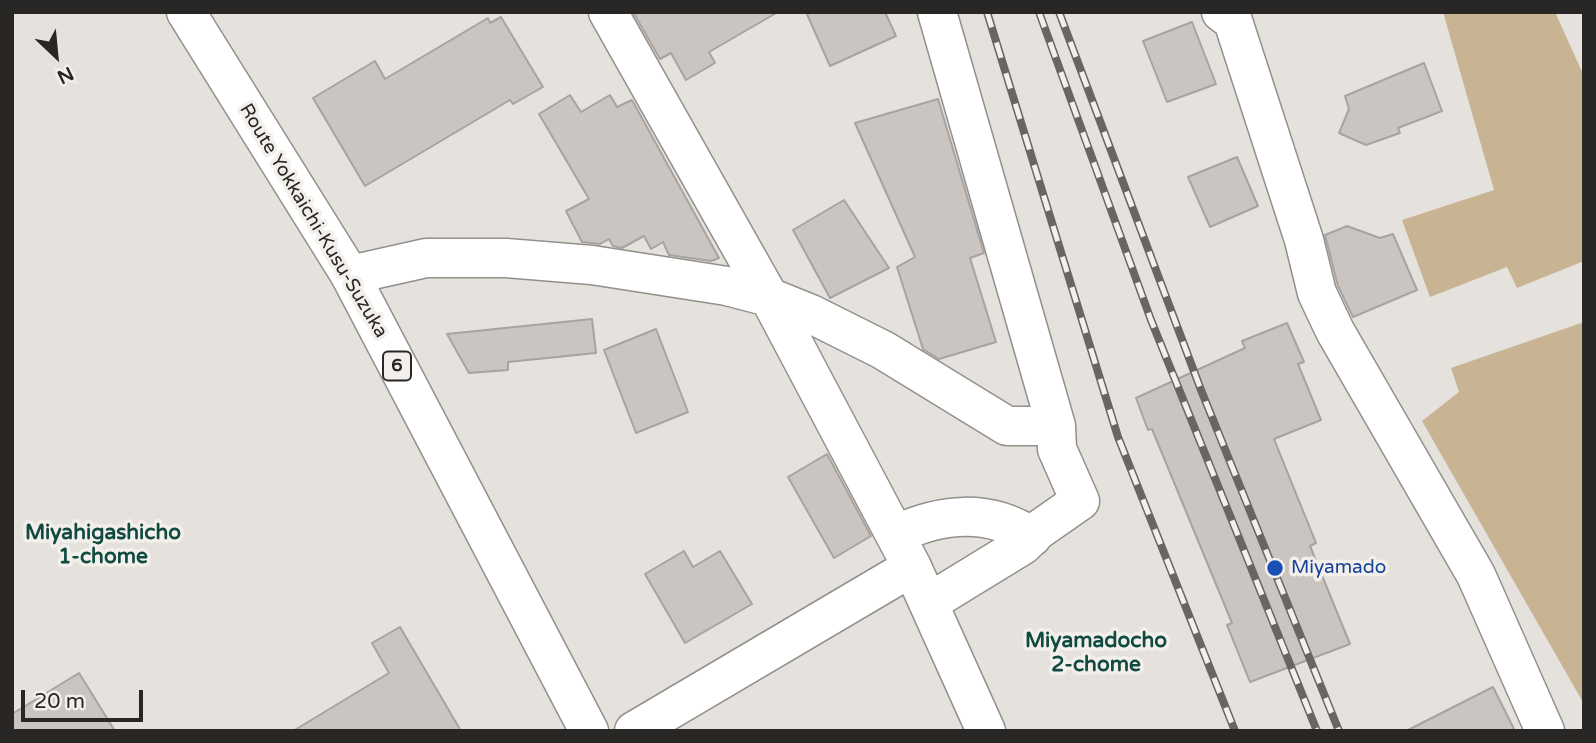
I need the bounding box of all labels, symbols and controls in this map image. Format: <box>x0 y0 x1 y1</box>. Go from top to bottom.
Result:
north arrow <box>21 21 91 91</box>
text: N <box>54 62 77 88</box>
street label: Route Yokkaichi-Kusu-Suzuka <box>234 100 392 342</box>
road number: 6 <box>383 352 411 380</box>
district label: Miyahigashicho 1-chome <box>25 520 181 570</box>
place label: Miyamado <box>1291 557 1386 579</box>
marker: Miyamado <box>1265 558 1285 578</box>
district label: Miyamadocho 2-chome <box>1025 628 1167 678</box>
scale bar <box>24 676 147 720</box>
text: 20 m <box>34 689 85 714</box>

